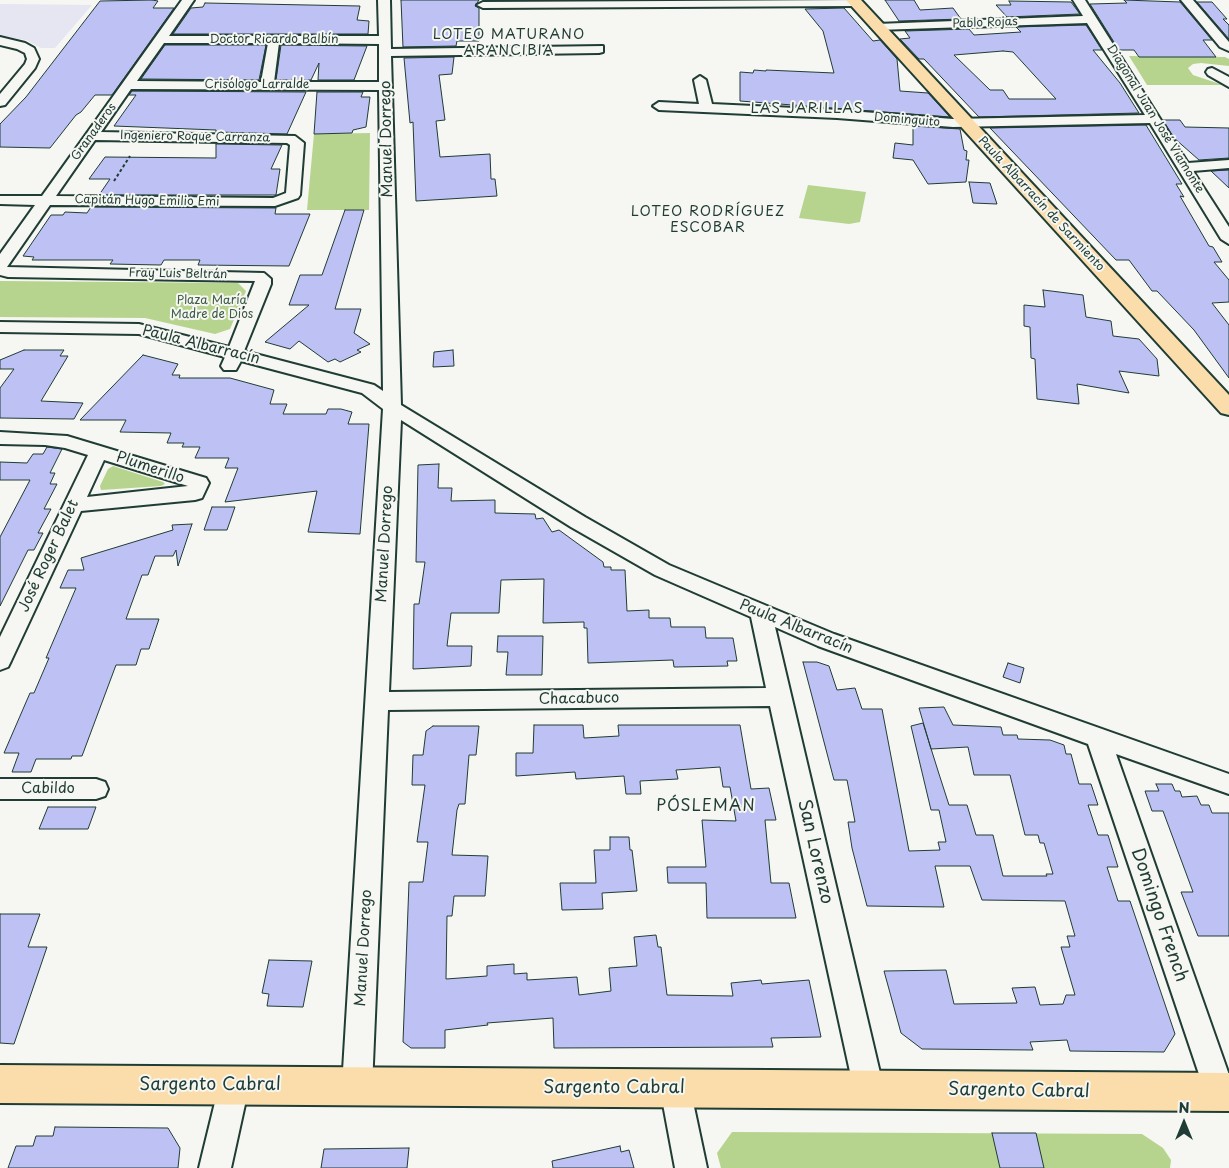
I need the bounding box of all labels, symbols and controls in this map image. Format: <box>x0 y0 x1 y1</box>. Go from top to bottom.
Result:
street label: Pablo Rojas <box>952 15 1018 31</box>
district label: LOTEO MATURANO ARANCIBIA <box>432 27 586 59</box>
street label: Doctor Ricardo Balbín <box>210 33 338 47</box>
street label: Diagonal Juan José Viamonte <box>1103 42 1207 196</box>
street label: Crisólogo Larralde <box>205 78 309 92</box>
street label: Manuel Dorrego <box>377 80 397 198</box>
street label: Granaderos <box>68 101 120 163</box>
district label: LAS JARILLAS <box>750 101 864 117</box>
street label: Dominguito <box>873 110 941 130</box>
street label: Ingeniero Roque Carranza <box>120 128 270 146</box>
street label: Paula Albarracín de Sarmiento <box>975 134 1107 274</box>
street label: Capitán Hugo Emilio Emi <box>74 193 220 209</box>
district label: LOTEO RODRÍGUEZ ESCOBAR <box>630 204 786 236</box>
street label: Fray Luis Beltrán <box>128 266 228 282</box>
park label: Plaza María Madre de Dios <box>171 294 253 322</box>
street label: Paula Albarracín <box>140 322 262 368</box>
street label: Plumerillo <box>114 449 186 487</box>
street label: Manuel Dorrego <box>373 485 397 603</box>
street label: José Roger Balet <box>15 497 83 615</box>
street label: Paula Albarracín <box>737 596 855 658</box>
street label: Chacabuco <box>539 689 619 709</box>
street label: Cabildo <box>21 780 75 798</box>
district label: PÓSLEMAN <box>656 797 756 817</box>
street label: San Lorenzo <box>793 798 837 906</box>
street label: Domingo French <box>1126 845 1192 985</box>
street label: Manuel Dorrego <box>352 889 376 1007</box>
street label: Sargento Cabral <box>139 1074 281 1096</box>
street label: Sargento Cabral <box>543 1077 685 1099</box>
street label: Sargento Cabral <box>948 1079 1090 1103</box>
text: N <box>1178 1097 1190 1118</box>
north arrow <box>1159 1098 1209 1148</box>

